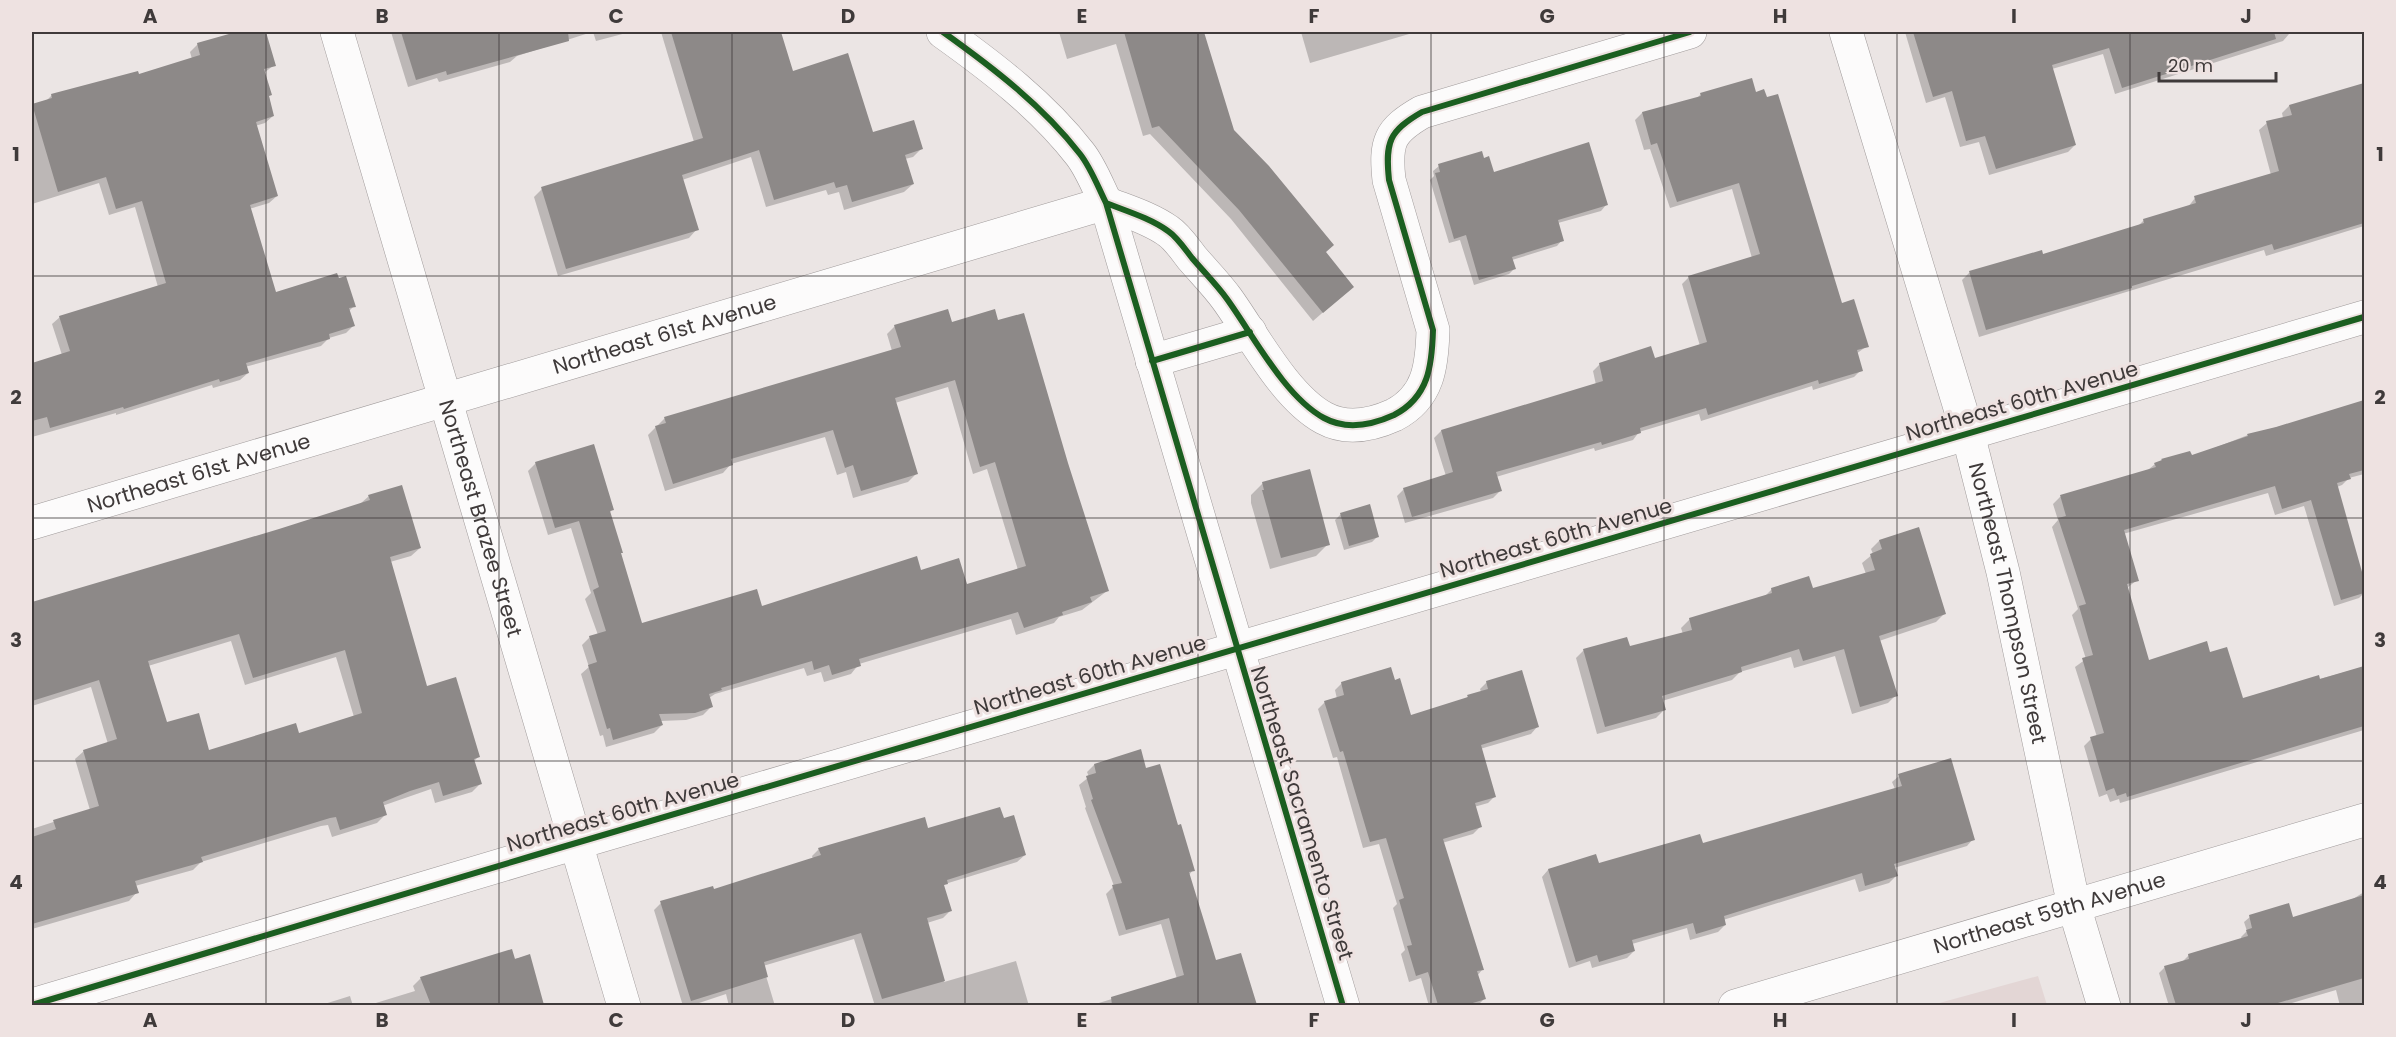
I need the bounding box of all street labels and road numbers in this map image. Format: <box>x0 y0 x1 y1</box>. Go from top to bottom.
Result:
street label: Northeast 61st Avenue <box>549 287 780 381</box>
street label: Northeast 60th Avenue <box>1902 353 2142 448</box>
street label: Northeast Brazee Street <box>432 396 530 640</box>
street label: Northeast 61st Avenue <box>83 426 314 520</box>
street label: Northeast Thompson Street <box>1962 459 2054 747</box>
street label: Northeast 60th Avenue <box>1436 490 1676 585</box>
street label: Northeast 60th Avenue <box>970 627 1210 722</box>
street label: Northeast Sacramento Street <box>1244 662 1361 963</box>
street label: Northeast 60th Avenue <box>503 764 743 859</box>
street label: Northeast 59th Avenue <box>1930 864 2169 961</box>

